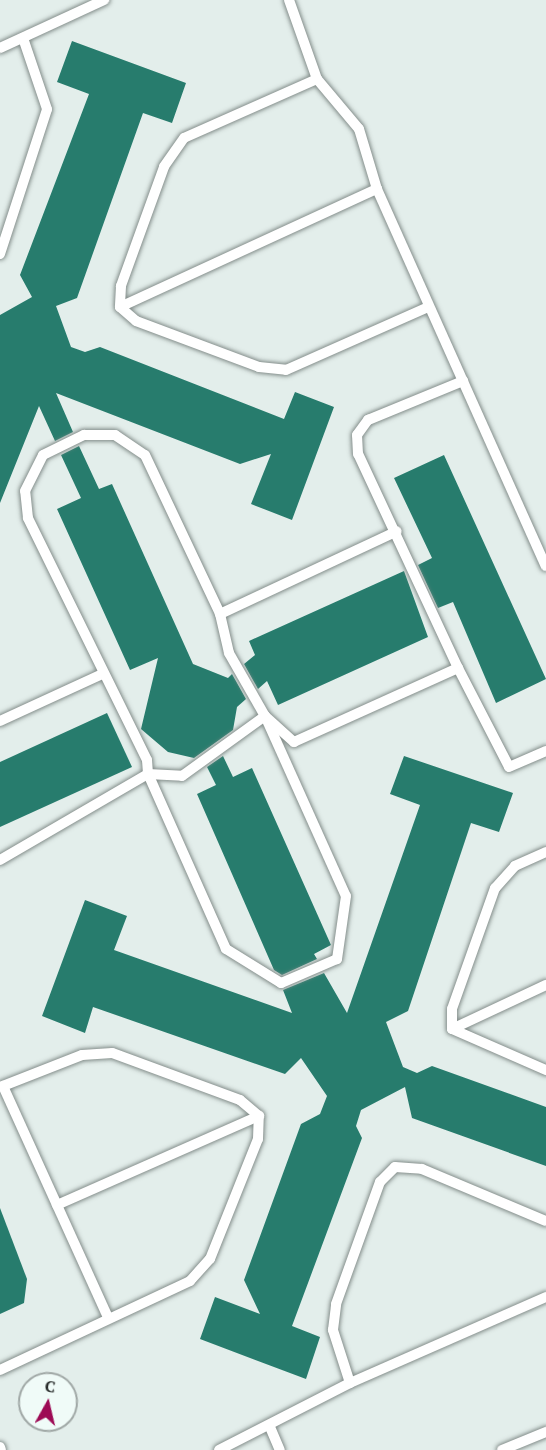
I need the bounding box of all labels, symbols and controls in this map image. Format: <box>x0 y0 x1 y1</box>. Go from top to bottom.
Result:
north arrow <box>18 1372 78 1432</box>
text: С <box>44 1375 57 1398</box>

